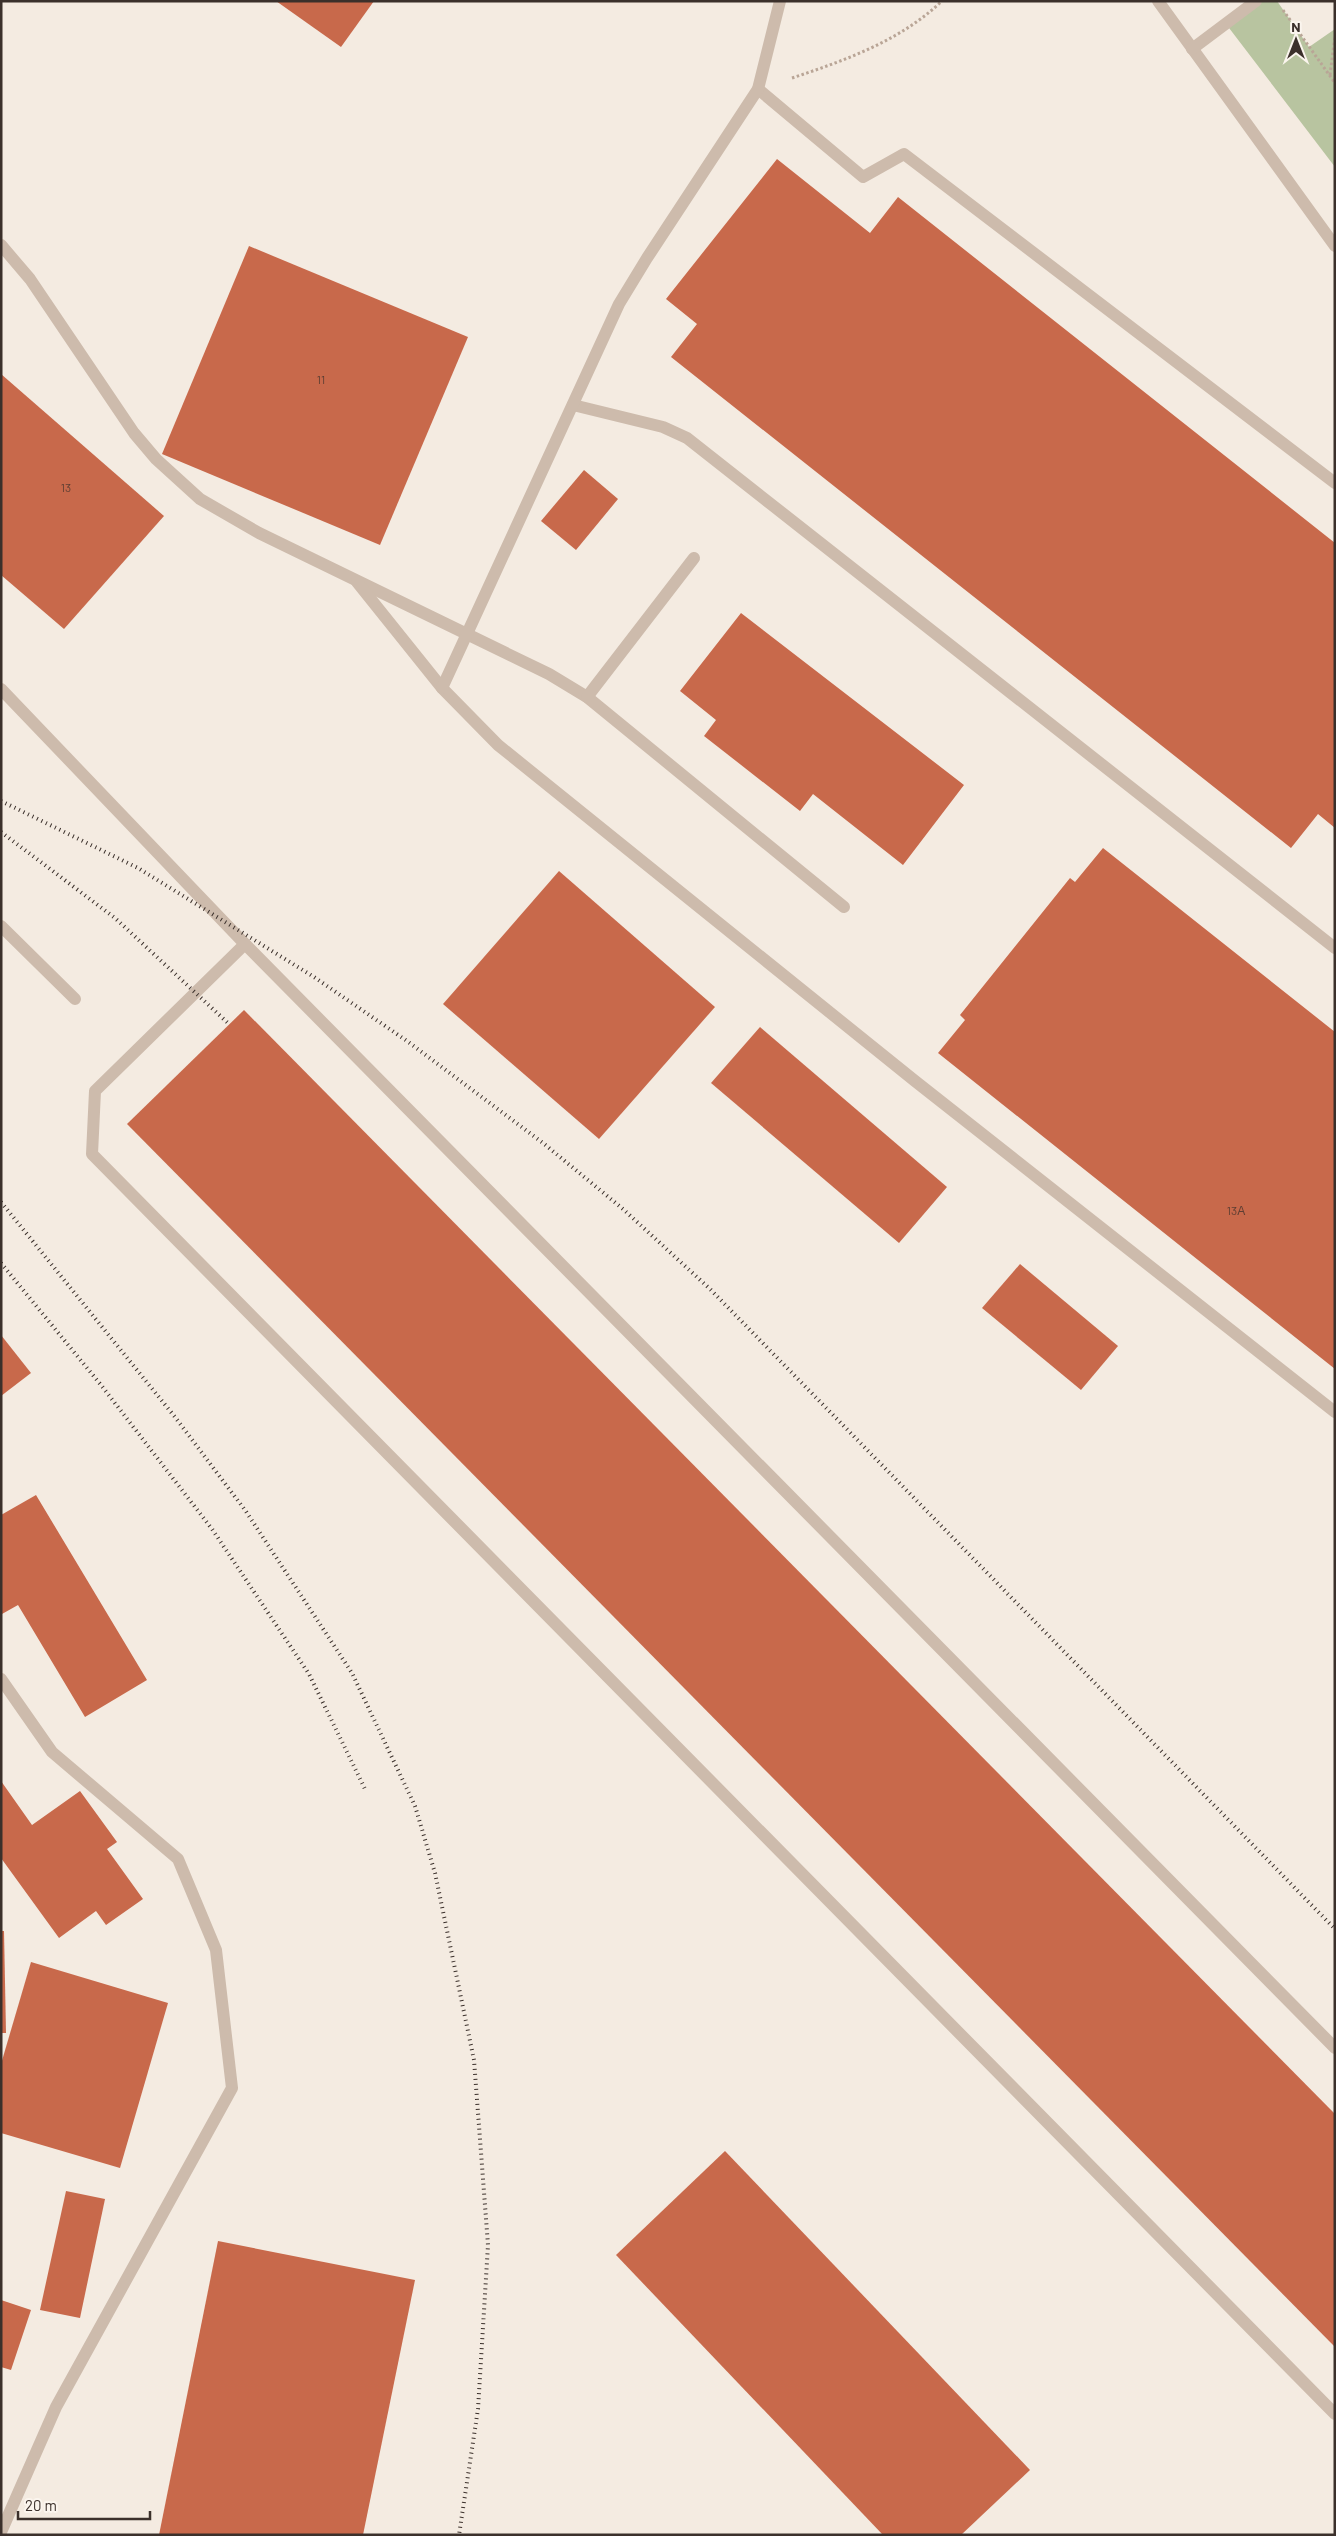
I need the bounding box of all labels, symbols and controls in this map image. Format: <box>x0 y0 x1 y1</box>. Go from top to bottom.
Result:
north arrow <box>1271 15 1321 65</box>
text: N <box>1291 18 1301 35</box>
house number: 11 <box>317 372 325 386</box>
house number: 13 <box>61 480 71 494</box>
house number: 13А <box>1227 1203 1245 1217</box>
scale bar <box>18 2488 150 2520</box>
text: 20 m <box>25 2496 57 2514</box>

